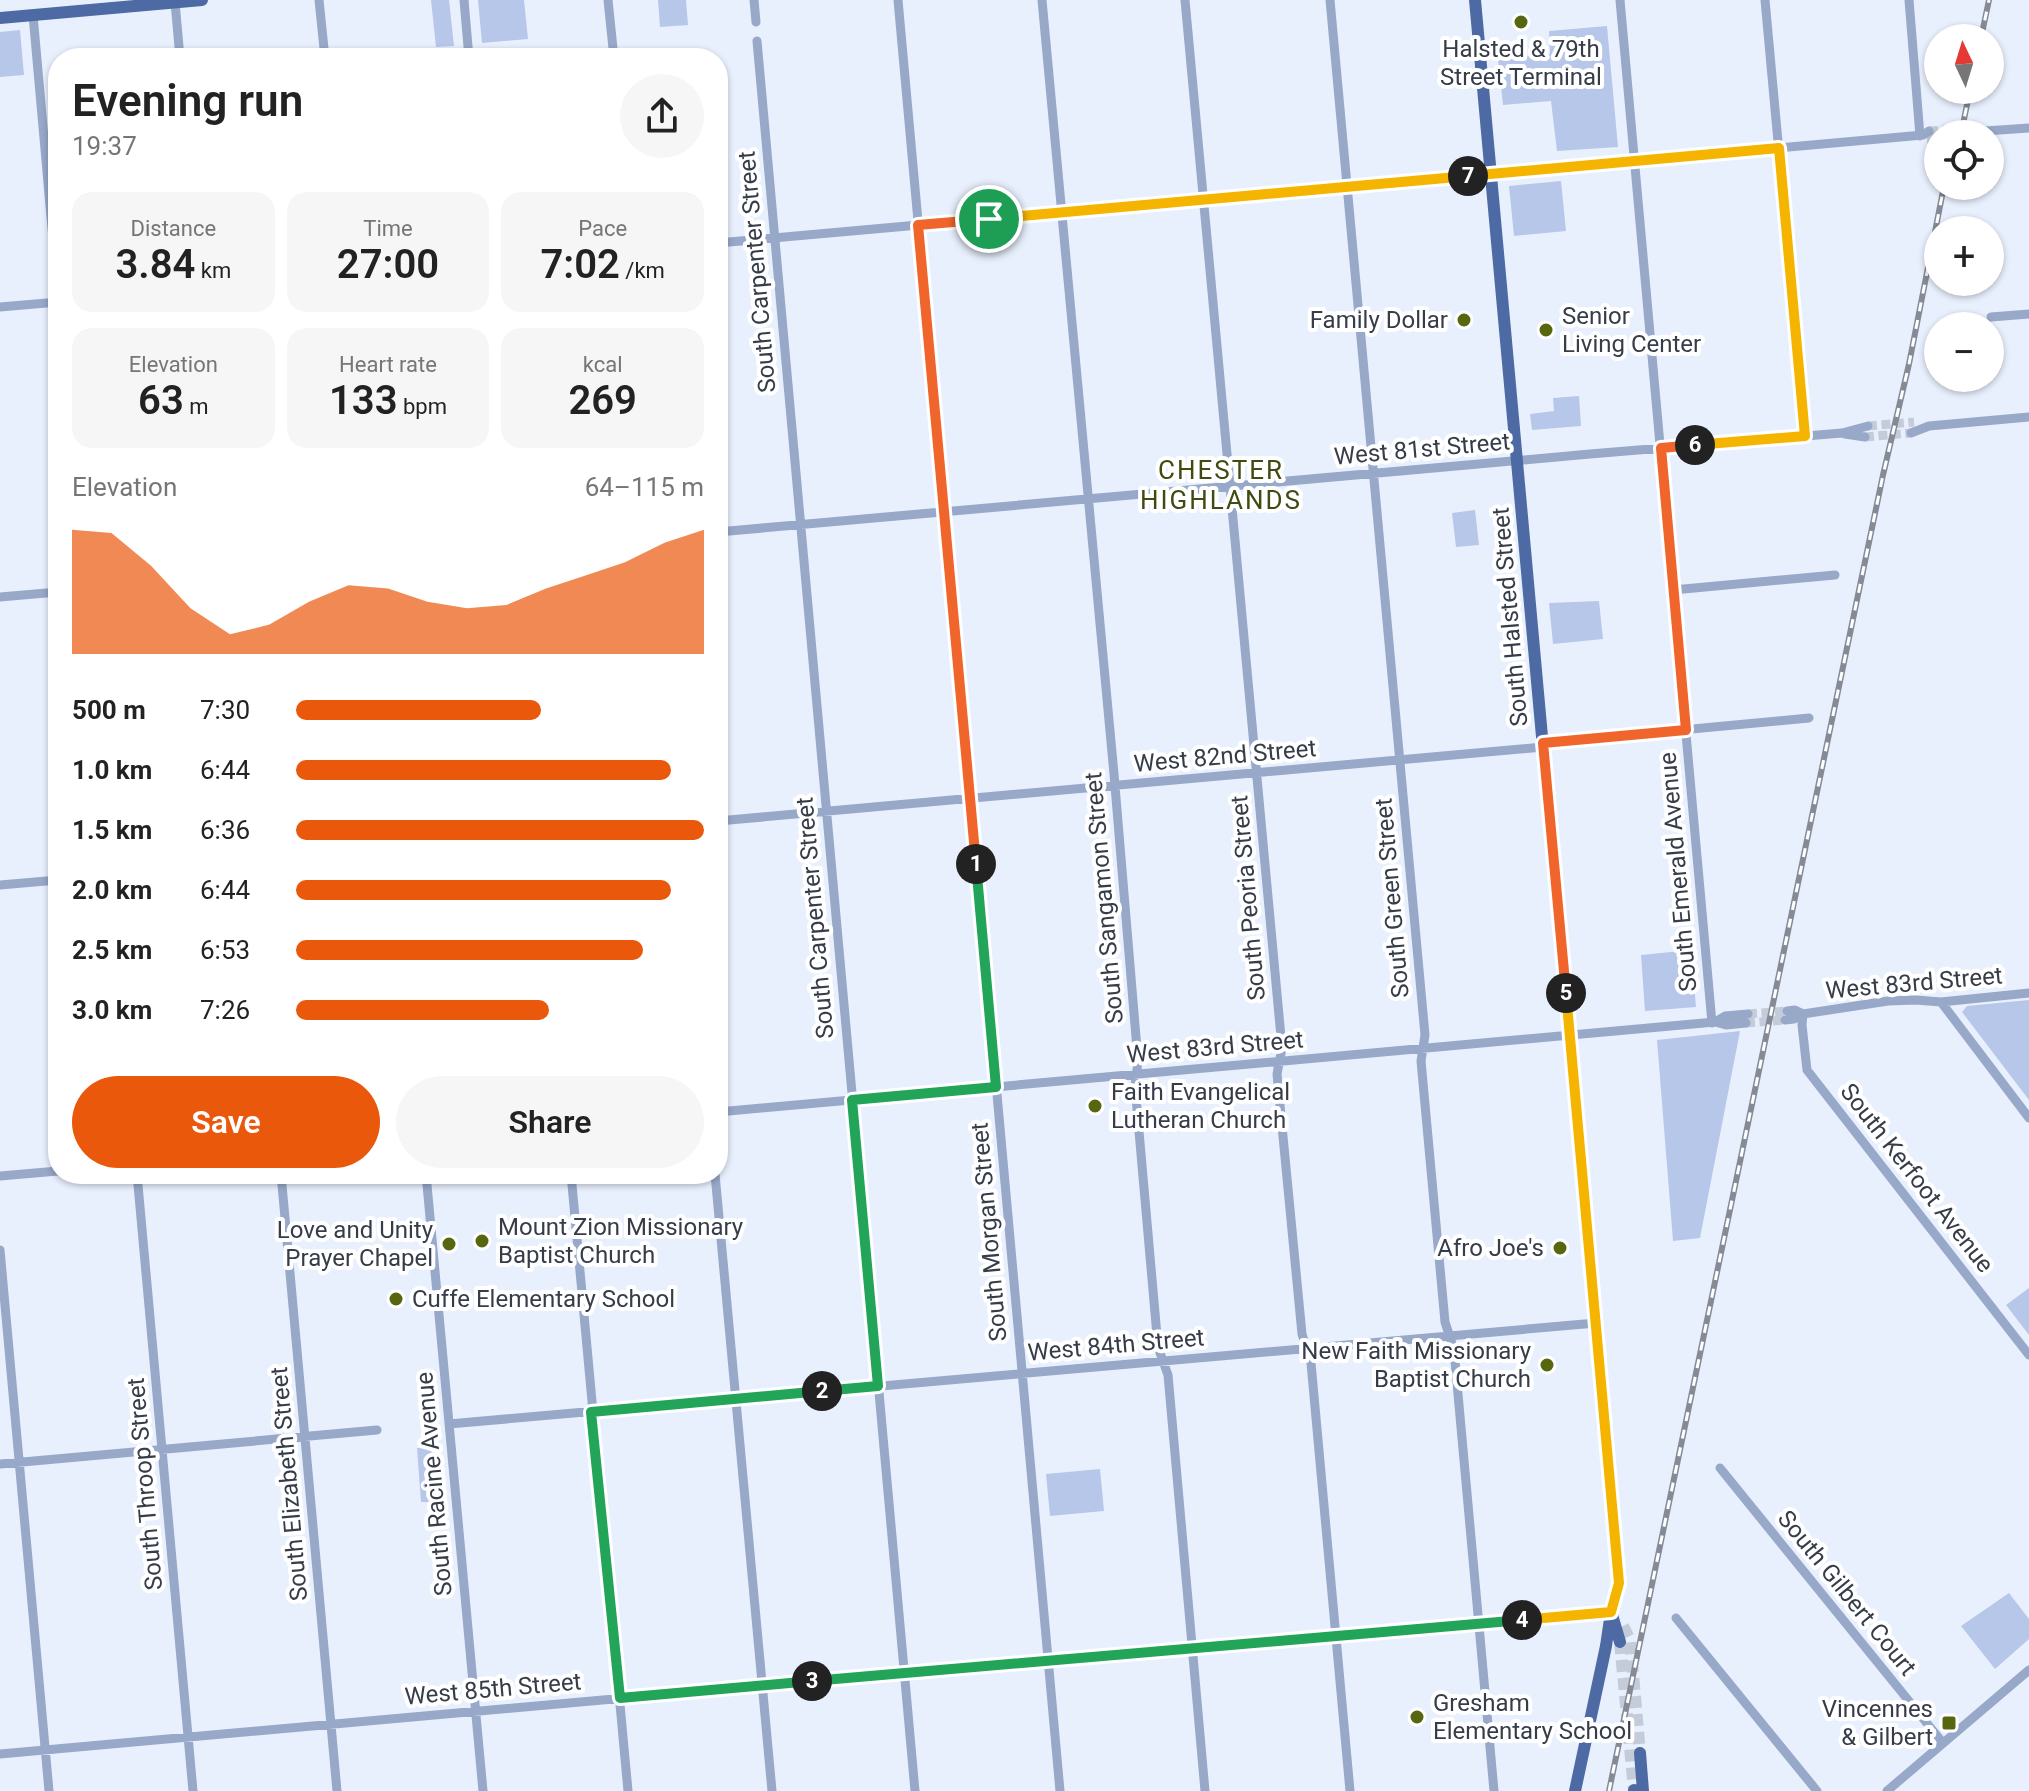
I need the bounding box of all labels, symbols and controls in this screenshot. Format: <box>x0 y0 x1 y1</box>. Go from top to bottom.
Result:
marker: Halsted & 79th Street Terminal <box>1512 13 1530 31</box>
north arrow <box>1924 24 2004 104</box>
map controls <box>1924 24 2004 392</box>
place label: Halsted & 79th Street Terminal <box>1440 35 1602 91</box>
button: share <box>620 74 704 158</box>
text: Evening run <box>72 75 303 127</box>
button: locate <box>1924 120 2004 200</box>
text: 19:37 <box>72 131 137 161</box>
street label: South Carpenter Street <box>732 150 782 394</box>
pin: 7 <box>1448 156 1488 196</box>
text: 7 <box>1462 163 1474 188</box>
pin <box>955 185 1023 253</box>
icon: arrive <box>967 197 1011 241</box>
text: Distance <box>131 216 216 241</box>
text: Time <box>363 216 413 241</box>
text: Pace <box>578 216 627 241</box>
button: + <box>1924 216 2004 296</box>
text: 3.84 <box>115 241 195 288</box>
text: 27:00 <box>337 241 439 288</box>
text: 7:02 <box>540 241 620 288</box>
text: km <box>195 258 231 283</box>
text: /km <box>620 258 665 283</box>
place label: Senior Living Center <box>1562 302 1701 358</box>
place label: Family Dollar <box>1310 306 1448 334</box>
marker: Family Dollar <box>1455 311 1473 329</box>
button: − <box>1924 312 2004 392</box>
marker: Senior Living Center <box>1537 321 1555 339</box>
text: Elevation <box>129 352 218 377</box>
text: Heart rate <box>339 352 437 377</box>
text: kcal <box>583 352 623 377</box>
text: 63 <box>138 377 184 424</box>
text: 133 <box>329 377 398 424</box>
text: 269 <box>568 377 637 424</box>
text: m <box>184 394 209 419</box>
text: bpm <box>398 394 447 419</box>
pin: 6 <box>1675 425 1715 465</box>
street label: West 81st Street <box>1333 427 1511 471</box>
text: 6 <box>1689 432 1701 457</box>
district label: CHESTER HIGHLANDS <box>1140 455 1302 515</box>
text: Elevation <box>72 472 177 502</box>
text: 64–115 m <box>585 472 704 502</box>
street label: South Halsted Street <box>1486 506 1534 728</box>
text: 500 m <box>72 695 146 725</box>
text: 7:30 <box>200 695 250 725</box>
street label: West 82nd Street <box>1133 734 1317 778</box>
street label: South Emerald Avenue <box>1654 751 1702 993</box>
text: 1.0 km <box>72 755 152 785</box>
text: 6:44 <box>200 755 250 785</box>
street label: South Sangamon Street <box>1079 771 1129 1025</box>
street label: South Peoria Street <box>1225 794 1271 1002</box>
street label: South Carpenter Street <box>790 796 840 1040</box>
street label: South Green Street <box>1369 797 1415 999</box>
text: 1.5 km <box>72 815 152 845</box>
text: 6:36 <box>200 815 250 845</box>
pin: 1 <box>956 844 996 884</box>
text: 1 <box>970 851 982 876</box>
text: 2.0 km <box>72 875 152 905</box>
text: 6:44 <box>200 875 250 905</box>
text: 2.5 km <box>72 935 152 965</box>
text: 6:53 <box>200 935 250 965</box>
street label: West 83rd Street <box>1824 961 2004 1005</box>
pin: 5 <box>1546 973 1586 1013</box>
text: 5 <box>1560 980 1572 1005</box>
text: 3.0 km <box>72 995 152 1025</box>
text: 7:26 <box>200 995 250 1025</box>
street label: West 83rd Street <box>1125 1025 1305 1069</box>
button: Save <box>72 1076 380 1168</box>
button: Share <box>396 1076 704 1168</box>
place label: Faith Evangelical Lutheran Church <box>1111 1078 1290 1134</box>
street label: South Kerfoot Avenue <box>1835 1078 1999 1278</box>
marker: Faith Evangelical Lutheran Church <box>1086 1097 1104 1115</box>
street label: South Morgan Street <box>965 1121 1013 1343</box>
place label: Mount Zion Missionary Baptist Church <box>498 1213 744 1269</box>
place label: Love and Unity Prayer Chapel <box>277 1216 434 1272</box>
marker: Mount Zion Missionary Baptist Church <box>473 1232 491 1250</box>
place label: Afro Joe's <box>1437 1234 1544 1262</box>
marker: Love and Unity Prayer Chapel <box>440 1235 458 1253</box>
marker: Afro Joe's <box>1551 1239 1569 1257</box>
place label: Cuffe Elementary School <box>412 1285 675 1313</box>
marker: Cuffe Elementary School <box>387 1290 405 1308</box>
street label: West 84th Street <box>1027 1323 1206 1367</box>
place label: New Faith Missionary Baptist Church <box>1301 1337 1532 1393</box>
marker: New Faith Missionary Baptist Church <box>1538 1356 1556 1374</box>
street label: South Elizabeth Street <box>265 1366 313 1602</box>
street label: South Racine Avenue <box>410 1371 458 1597</box>
pin: 2 <box>802 1371 842 1411</box>
street label: South Throop Street <box>122 1376 168 1591</box>
text: 2 <box>816 1378 828 1403</box>
street label: South Gilbert Court <box>1772 1505 1922 1681</box>
pin: 4 <box>1502 1600 1542 1640</box>
text: 4 <box>1516 1607 1528 1632</box>
pin: 3 <box>792 1661 832 1701</box>
street label: West 85th Street <box>404 1667 583 1711</box>
text: 3 <box>806 1668 818 1693</box>
place label: Gresham Elementary School <box>1433 1689 1632 1745</box>
place label: Vincennes & Gilbert <box>1822 1695 1933 1751</box>
marker: Gresham Elementary School <box>1408 1708 1426 1726</box>
marker: Vincennes & Gilbert <box>1940 1714 1958 1732</box>

